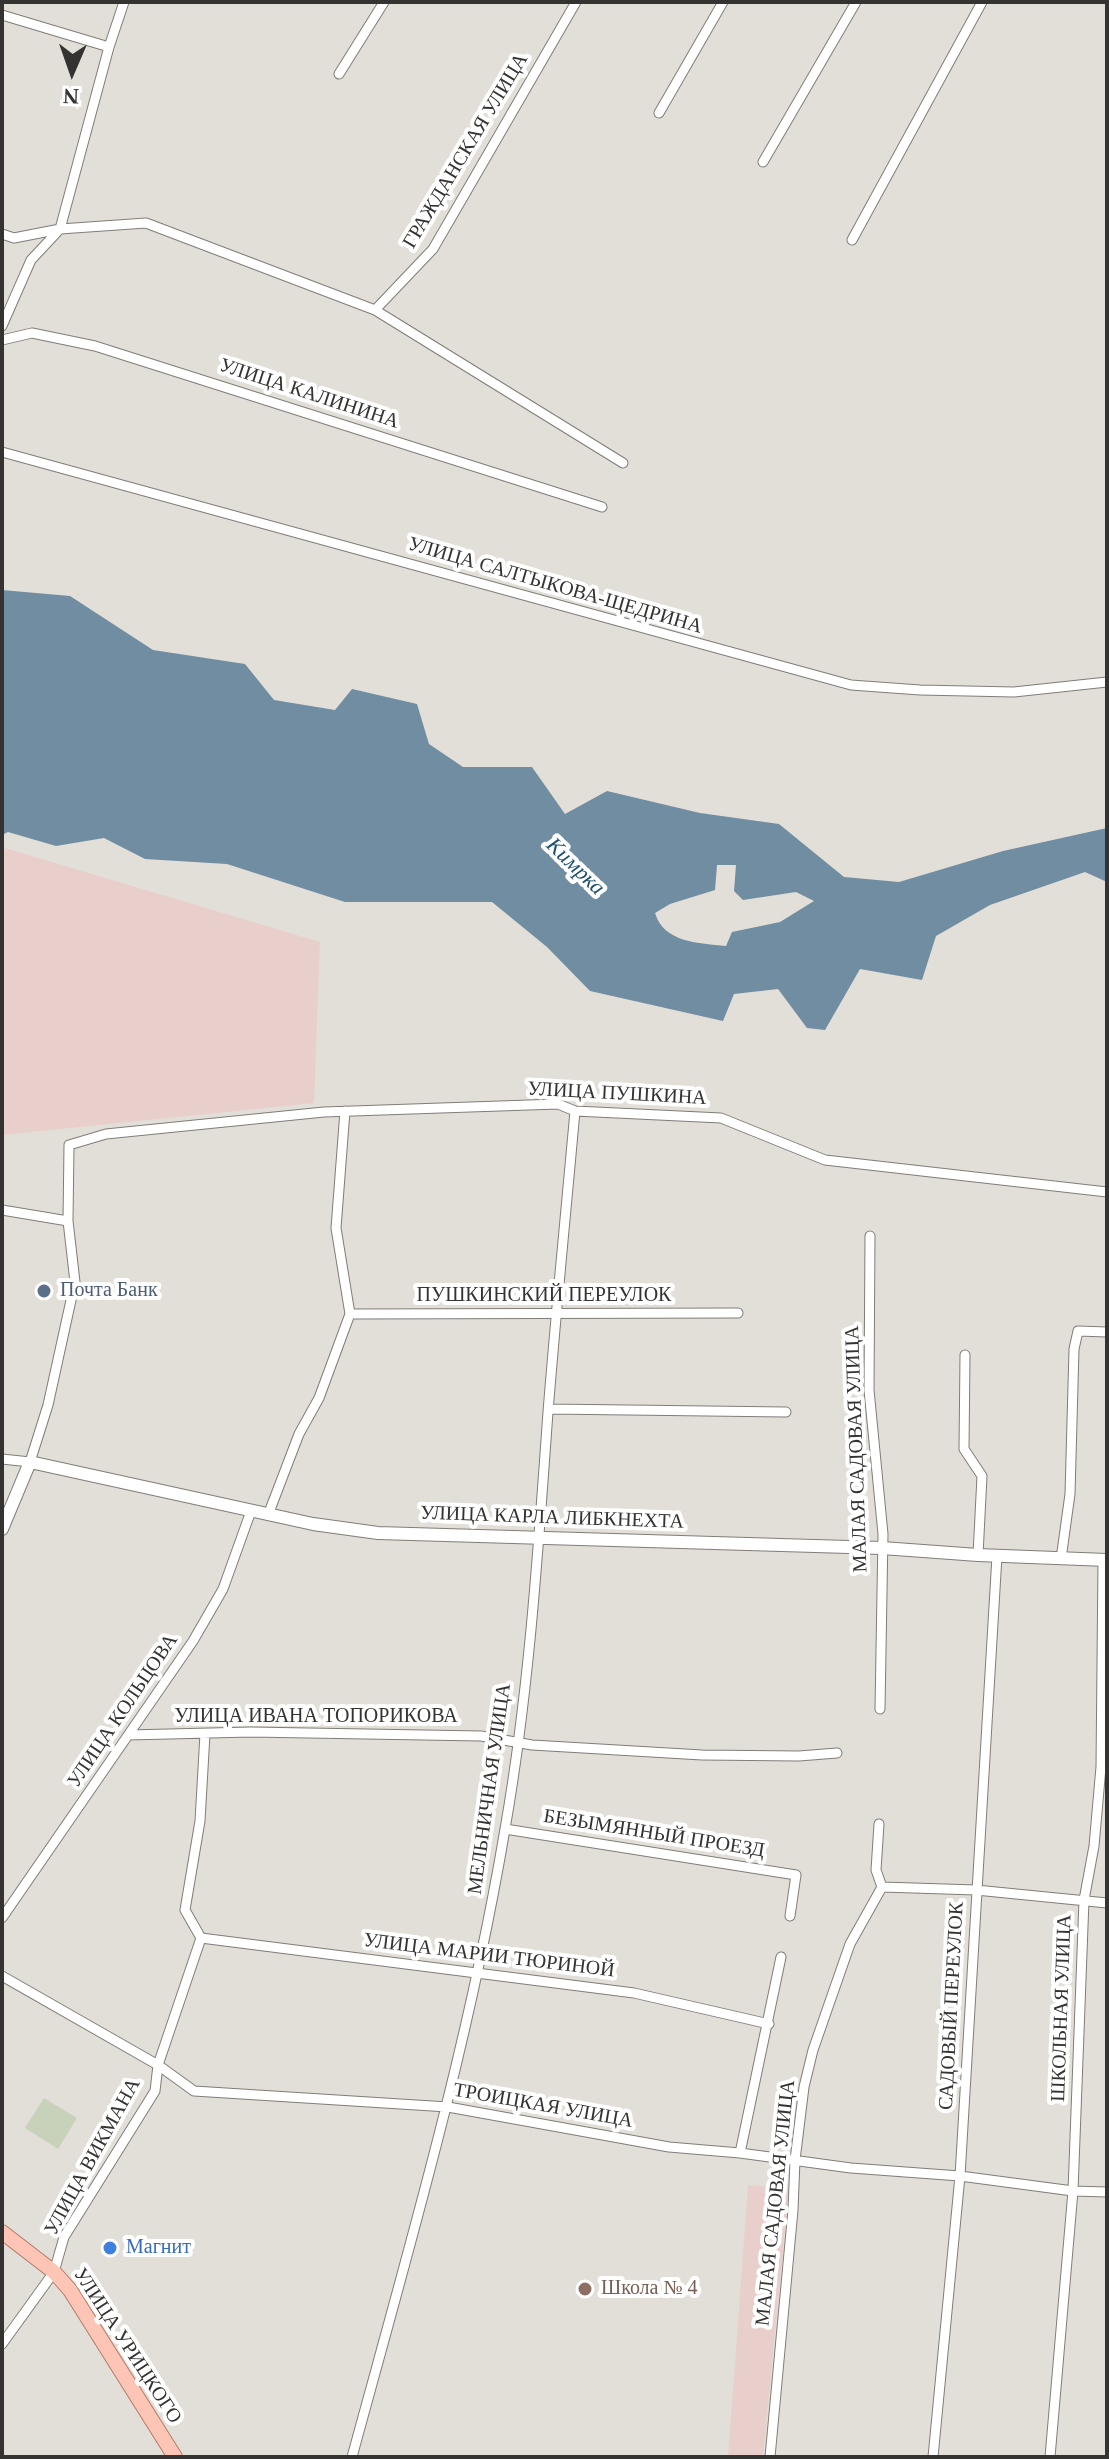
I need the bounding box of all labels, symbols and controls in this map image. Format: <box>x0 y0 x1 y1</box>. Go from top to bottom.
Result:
north arrow <box>32 32 112 112</box>
street label: ГРАЖДАНСКАЯ УЛИЦА <box>398 49 534 253</box>
text: N <box>63 84 80 109</box>
street label: УЛИЦА КАЛИНИНА <box>216 354 402 434</box>
street label: УЛИЦА САЛТЫКОВА-ЩЕДРИНА <box>405 532 705 640</box>
water label: Кимрка <box>540 833 610 901</box>
street label: УЛИЦА ПУШКИНА <box>527 1077 707 1111</box>
place label: Почта Банк <box>60 1279 158 1303</box>
marker: Почта Банк <box>35 1282 53 1300</box>
street label: ПУШКИНСКИЙ ПЕРЕУЛОК <box>417 1284 671 1308</box>
street label: МАЛАЯ САДОВАЯ УЛИЦА <box>841 1325 873 1573</box>
street label: УЛИЦА КАРЛА ЛИБКНЕХТА <box>420 1501 684 1535</box>
street label: УЛИЦА КОЛЬЦОВА <box>63 1630 183 1792</box>
street label: МЕЛЬНИЧНАЯ УЛИЦА <box>463 1682 517 1896</box>
street label: УЛИЦА ИВАНА ТОПОРИКОВА <box>174 1705 458 1729</box>
street label: БЕЗЫМЯННЫЙ ПРОЕЗД <box>542 1805 766 1863</box>
street label: САДОВЫЙ ПЕРЕУЛОК <box>935 1901 969 2111</box>
street label: ШКОЛЬНАЯ УЛИЦА <box>1047 1914 1077 2102</box>
street label: УЛИЦА МАРИИ ТЮРИНОЙ <box>362 1929 616 1983</box>
street label: УЛИЦА ВИКМАНА <box>40 2074 146 2240</box>
street label: ТРОИЦКАЯ УЛИЦА <box>451 2078 635 2134</box>
street label: МАЛАЯ САДОВАЯ УЛИЦА <box>751 2079 801 2327</box>
place label: Магнит <box>126 2236 191 2260</box>
marker: Магнит <box>101 2239 119 2257</box>
street label: УЛИЦА УРИЦКОГО <box>68 2264 186 2428</box>
place label: Школа № 4 <box>601 2277 698 2301</box>
marker: Школа № 4 <box>576 2280 594 2298</box>

